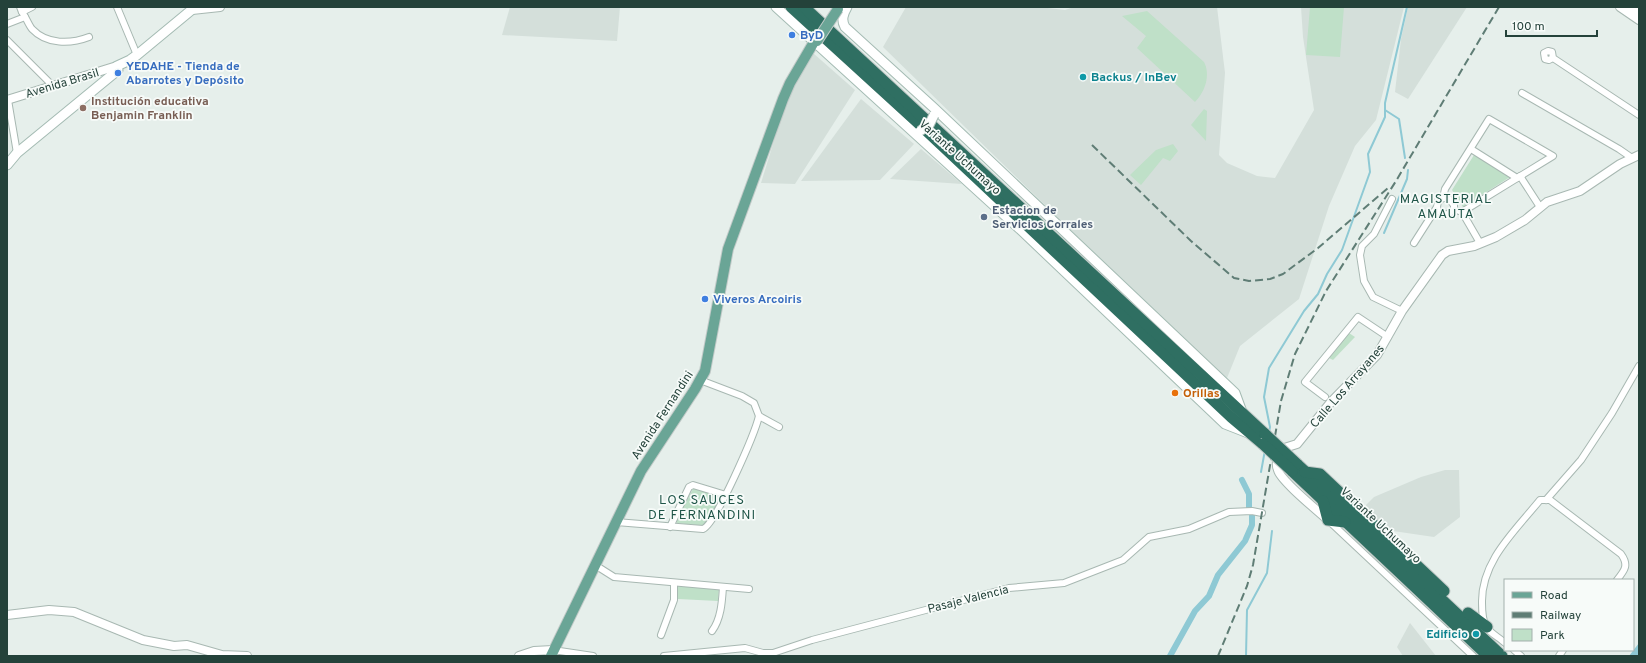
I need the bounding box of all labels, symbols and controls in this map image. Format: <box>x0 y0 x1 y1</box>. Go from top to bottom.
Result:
scale bar <box>1506 12 1597 38</box>
text: 100 m <box>1512 19 1545 35</box>
place label: ByD <box>800 28 823 44</box>
marker: ByD <box>787 30 797 40</box>
place label: YEDAHE - Tienda de Abarrotes y Depósito <box>126 59 244 89</box>
street label: Avenida Brasil <box>23 65 101 103</box>
marker: YEDAHE - Tienda de Abarrotes y Depósito <box>113 68 123 78</box>
place label: Backus / InBev <box>1091 70 1177 86</box>
marker: Backus / InBev <box>1078 72 1088 82</box>
place label: Institución educativa Benjamin Franklin <box>91 94 209 124</box>
marker: Institución educativa Benjamin Franklin <box>78 103 88 113</box>
street label: Variante Uchumayo <box>915 117 1004 199</box>
district label: MAGISTERIAL AMAUTA <box>1400 192 1492 223</box>
place label: Estacion de Servicios Corrales <box>992 203 1093 233</box>
marker: Estacion de Servicios Corrales <box>979 212 989 222</box>
place label: Viveros Arcoiris <box>713 292 802 308</box>
marker: Viveros Arcoiris <box>700 294 710 304</box>
street label: Calle Los Arrayanes <box>1307 341 1389 432</box>
street label: Avenida Fernandini <box>628 368 698 463</box>
place label: Orillas <box>1183 386 1220 402</box>
marker: Orillas <box>1170 388 1180 398</box>
street label: Variante Uchumayo <box>1336 484 1424 568</box>
district label: LOS SAUCES DE FERNANDINI <box>648 493 756 524</box>
legend <box>1504 579 1634 651</box>
street label: Pasaje Valencia <box>926 582 1010 618</box>
text: Road <box>1540 588 1568 604</box>
text: Railway <box>1540 608 1581 624</box>
place label: Edificio <box>1426 627 1468 643</box>
text: Park <box>1540 628 1565 644</box>
marker: Edificio <box>1471 629 1481 639</box>

